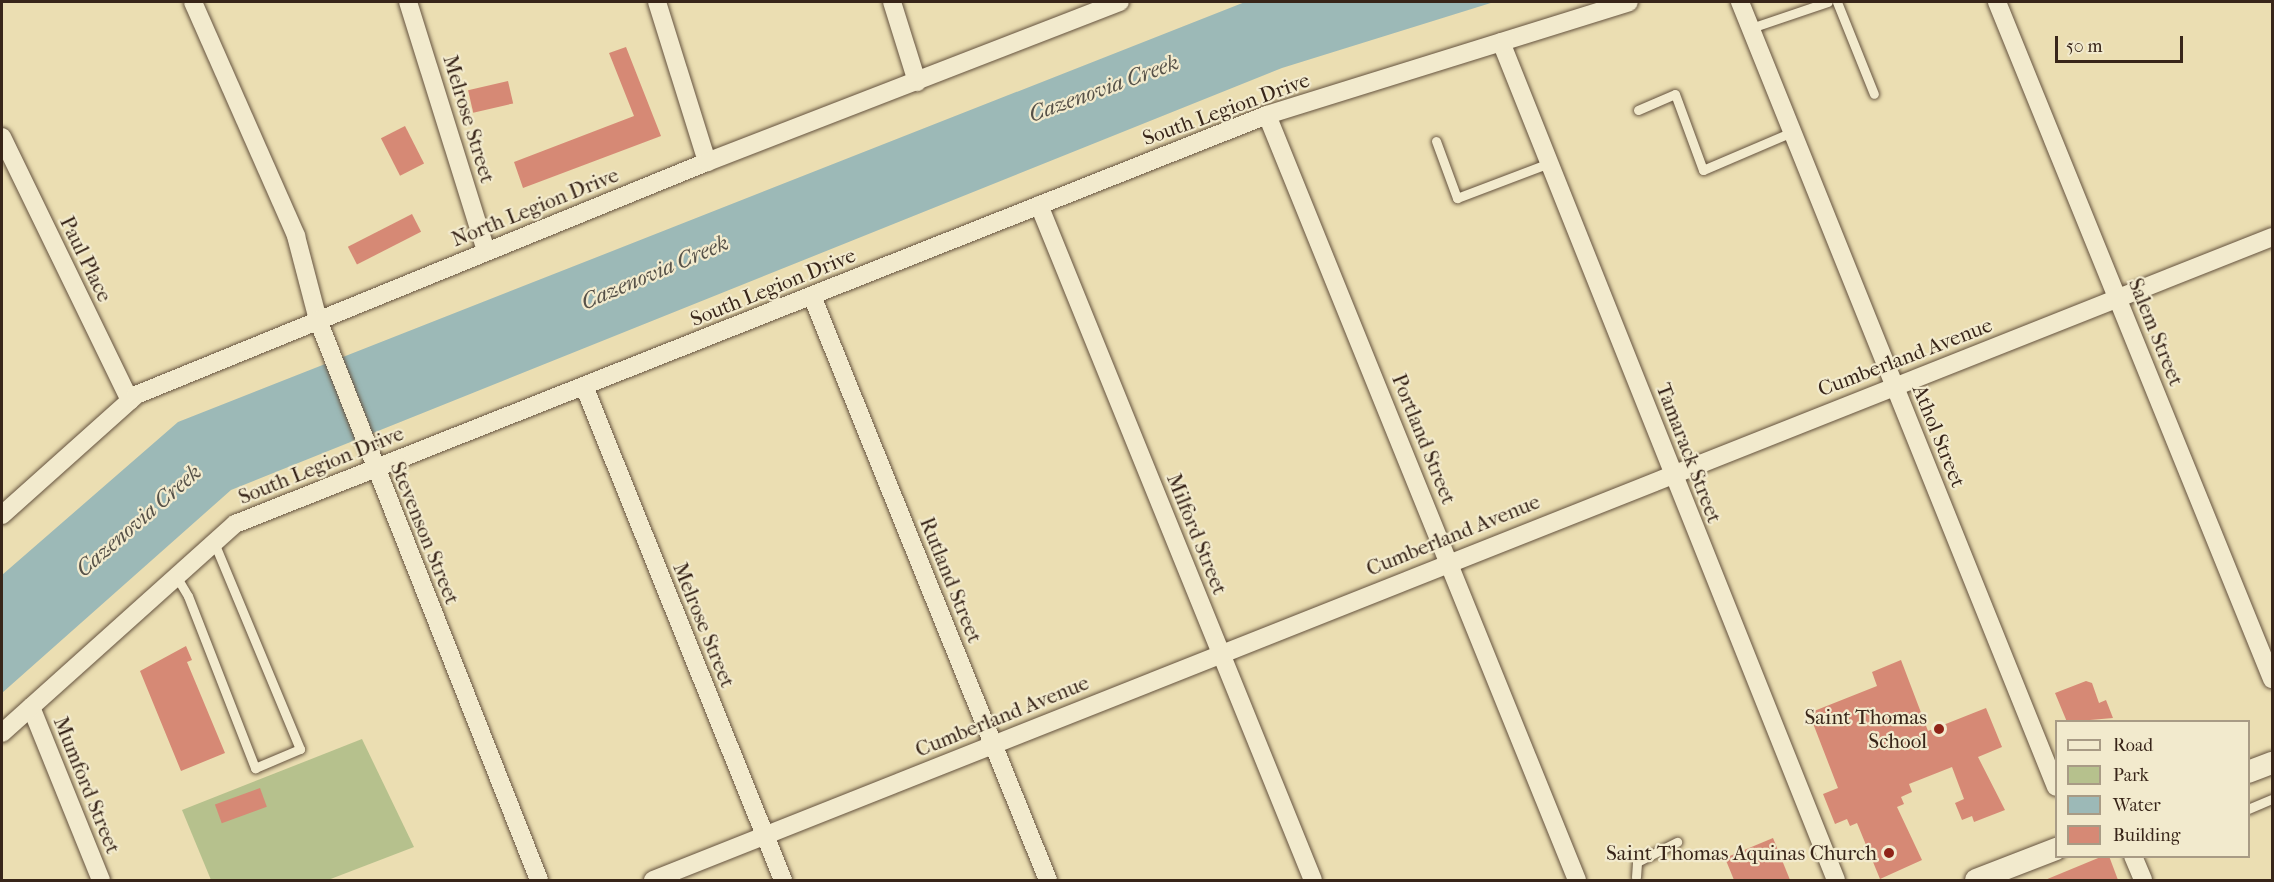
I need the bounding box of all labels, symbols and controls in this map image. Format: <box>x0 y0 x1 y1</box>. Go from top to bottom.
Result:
scale bar <box>2058 24 2186 62</box>
text: 50 m <box>2066 36 2102 57</box>
water label: Cazenovia Creek <box>1025 50 1183 128</box>
street label: Melrose Street <box>438 52 500 186</box>
street label: South Legion Drive <box>1139 67 1313 151</box>
street label: North Legion Drive <box>448 162 622 252</box>
street label: Paul Place <box>54 212 118 306</box>
water label: Cazenovia Creek <box>577 230 733 316</box>
street label: South Legion Drive <box>687 242 859 332</box>
street label: Salem Street <box>2123 274 2189 390</box>
street label: Cumberland Avenue <box>1814 312 1996 402</box>
street label: Portland Street <box>1386 370 1462 508</box>
street label: Tamarack Street <box>1651 379 1727 527</box>
street label: Athol Street <box>1907 381 1971 491</box>
street label: South Legion Drive <box>235 420 407 510</box>
street label: Stevenson Street <box>385 458 465 608</box>
water label: Cazenovia Creek <box>71 459 207 583</box>
street label: Milford Street <box>1161 470 1233 598</box>
street label: Cumberland Avenue <box>1363 489 1543 581</box>
street label: Rutland Street <box>914 514 988 646</box>
street label: Melrose Street <box>667 559 741 691</box>
street label: Cumberland Avenue <box>912 670 1092 762</box>
place label: Saint Thomas School <box>1804 704 1927 754</box>
street label: Mumford Street <box>48 713 126 857</box>
legend <box>2055 720 2250 858</box>
marker: Saint Thomas School <box>1932 722 1946 736</box>
text: Road <box>2113 735 2153 756</box>
text: Park <box>2113 765 2149 786</box>
text: Water <box>2113 795 2161 816</box>
text: Building <box>2113 825 2180 846</box>
place label: Saint Thomas Aquinas Church <box>1606 840 1877 866</box>
marker: Saint Thomas Aquinas Church <box>1882 846 1896 860</box>

